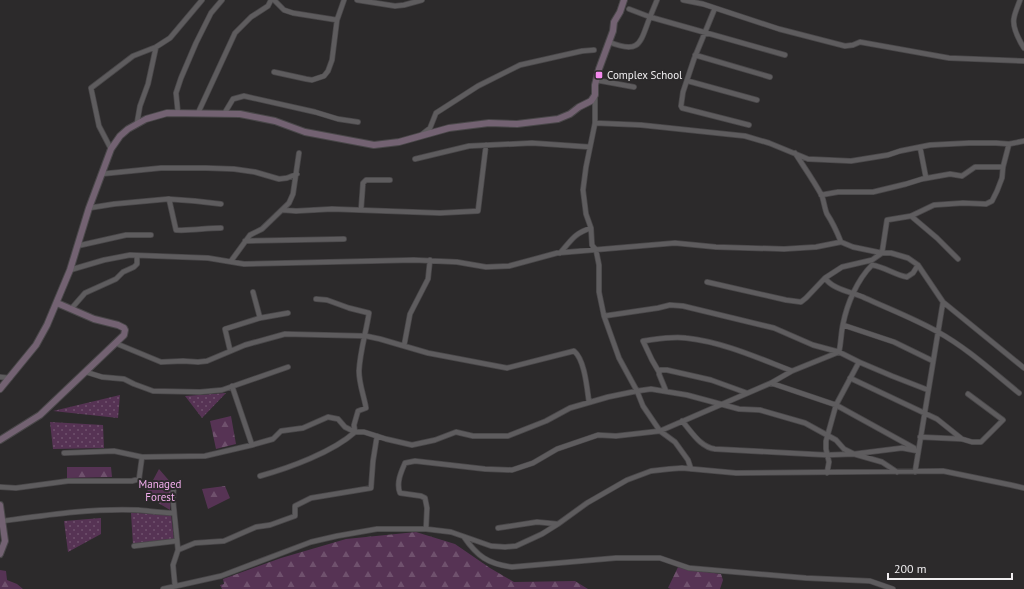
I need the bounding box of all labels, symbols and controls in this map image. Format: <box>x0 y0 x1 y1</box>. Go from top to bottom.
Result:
place label: Complex School <box>607 68 683 82</box>
marker: Complex School <box>594 70 604 80</box>
park label: Managed Forest <box>138 477 182 504</box>
scale bar <box>888 555 1012 581</box>
text: 200 m <box>894 561 927 576</box>

